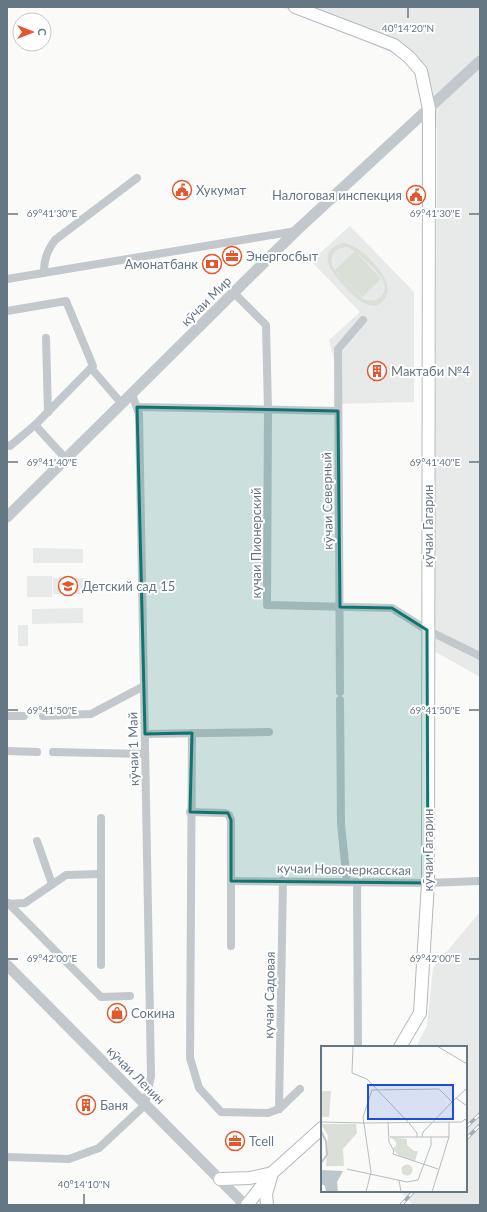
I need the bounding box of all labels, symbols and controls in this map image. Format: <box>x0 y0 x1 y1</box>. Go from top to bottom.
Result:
north arrow <box>12 12 52 52</box>
text: 40°14'20"N <box>382 22 434 34</box>
text: С <box>36 28 49 36</box>
public building icon: Хукумат <box>171 179 193 201</box>
place label: Хукумат <box>196 182 246 198</box>
public building icon: Налоговая инспекция <box>405 184 427 206</box>
place label: Налоговая инспекция <box>272 187 402 203</box>
text: 69°41'30"E <box>27 207 77 219</box>
text: 69°41'30"E <box>410 207 460 219</box>
office icon: Энергосбыт <box>221 245 243 267</box>
place label: Энергосбыт <box>246 248 319 264</box>
bank icon: Амонатбанк <box>201 253 223 275</box>
place label: Амонатбанк <box>124 256 198 272</box>
street label: кӯчаи Мир <box>178 273 234 329</box>
building icon: Мактаби №4 <box>366 360 388 382</box>
place label: Мактаби №4 <box>391 363 471 379</box>
street label: кӯчаи Северный <box>318 452 336 550</box>
text: 69°41'40"E <box>27 456 77 468</box>
text: 69°41'40"E <box>410 456 460 468</box>
street label: кӯчаи Гагарин <box>420 485 436 567</box>
street label: кучаи Пионерский <box>248 487 264 599</box>
school or university icon: Детский сад 15 <box>57 575 79 597</box>
place label: Детский сад 15 <box>82 578 175 594</box>
text: 69°41'50"E <box>27 704 77 716</box>
text: 69°41'50"E <box>410 704 460 716</box>
street label: кӯчаи 1 Май <box>124 712 142 786</box>
street label: кӯчаи Гагарин <box>420 809 436 891</box>
street label: кучаи Новочеркасская <box>277 860 411 878</box>
street label: кучаи Садовая <box>260 951 278 1039</box>
text: 69°42'00"E <box>27 952 77 964</box>
text: 69°42'00"E <box>410 952 460 964</box>
shop icon: Сокина <box>106 1002 128 1024</box>
place label: Сокина <box>131 1005 175 1021</box>
street label: кӯчаи Ленин <box>104 1043 168 1107</box>
inset map <box>321 1046 467 1192</box>
building icon: Баня <box>75 1094 97 1116</box>
place label: Баня <box>100 1097 128 1113</box>
office icon: Tcell <box>224 1130 246 1152</box>
place label: Tcell <box>249 1133 274 1149</box>
text: 40°14'10"N <box>58 1178 110 1190</box>

